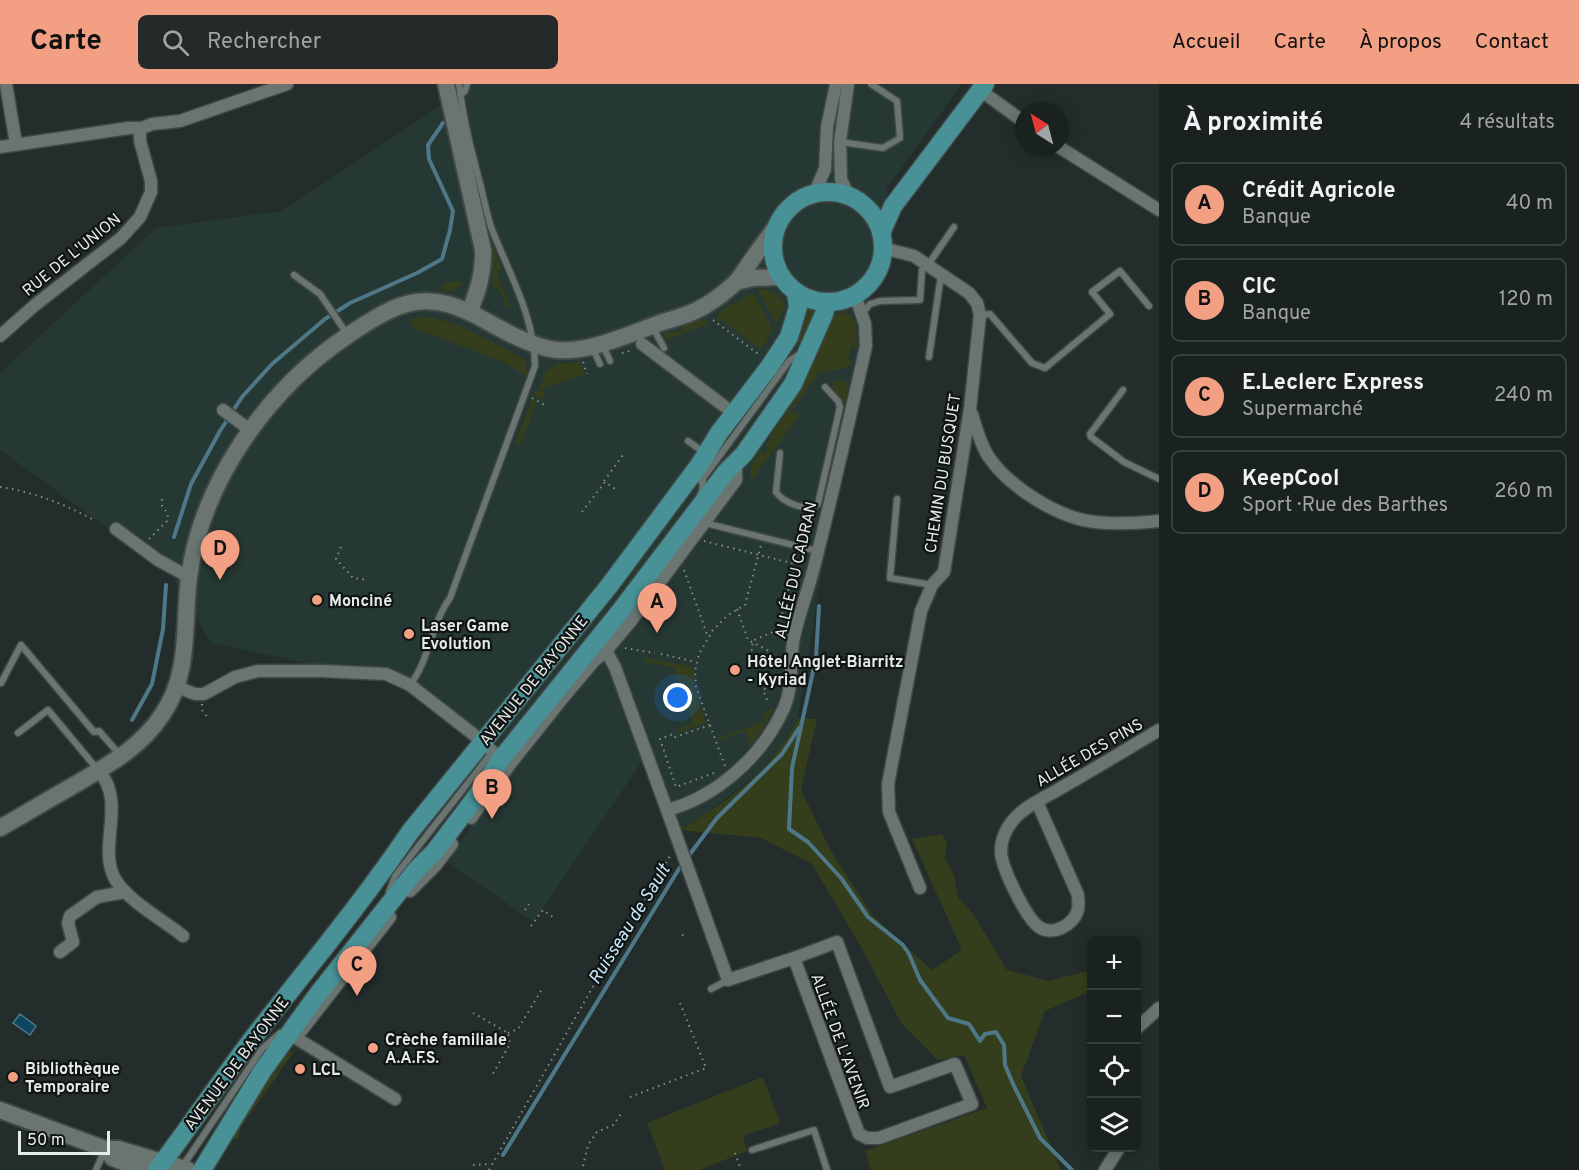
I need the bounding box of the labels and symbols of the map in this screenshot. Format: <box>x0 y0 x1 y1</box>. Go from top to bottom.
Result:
north arrow <box>1015 102 1069 156</box>
street label: RUE DE L'UNION <box>19 210 126 301</box>
street label: CHEMIN DU BUSQUET <box>921 392 966 555</box>
street label: ALLÉE DU CADRAN <box>769 499 822 641</box>
pin: D <box>200 530 240 580</box>
pin: A <box>638 584 676 633</box>
place label: Monciné <box>329 592 392 612</box>
marker: Monciné <box>310 593 324 607</box>
street label: AVENUE DE BAYONNE <box>476 612 593 751</box>
place label: Laser Game Evolution <box>421 617 509 655</box>
marker: Laser Game Evolution <box>402 627 416 641</box>
place label: Hôtel Anglet-Biarritz - Kyriad <box>747 653 904 691</box>
marker: Hôtel Anglet-Biarritz - Kyriad <box>728 663 742 677</box>
your location <box>663 683 692 712</box>
street label: ALLÉE DES PINS <box>1032 713 1147 792</box>
pin: B <box>472 770 512 819</box>
water label: Ruisseau de Sault <box>584 859 677 989</box>
pin: C <box>338 946 376 996</box>
street label: ALLÉE DE L'AVENIR <box>805 970 875 1112</box>
street label: AVENUE DE BAYONNE <box>181 993 294 1135</box>
place label: Crèche familiale A.A.F.S. <box>385 1031 507 1069</box>
marker: Crèche familiale A.A.F.S. <box>366 1041 380 1055</box>
place label: Bibliothèque Temporaire <box>25 1060 120 1098</box>
place label: LCL <box>312 1061 340 1081</box>
marker: LCL <box>293 1062 307 1076</box>
marker: Bibliothèque Temporaire <box>6 1070 20 1084</box>
scale bar <box>18 1128 110 1156</box>

